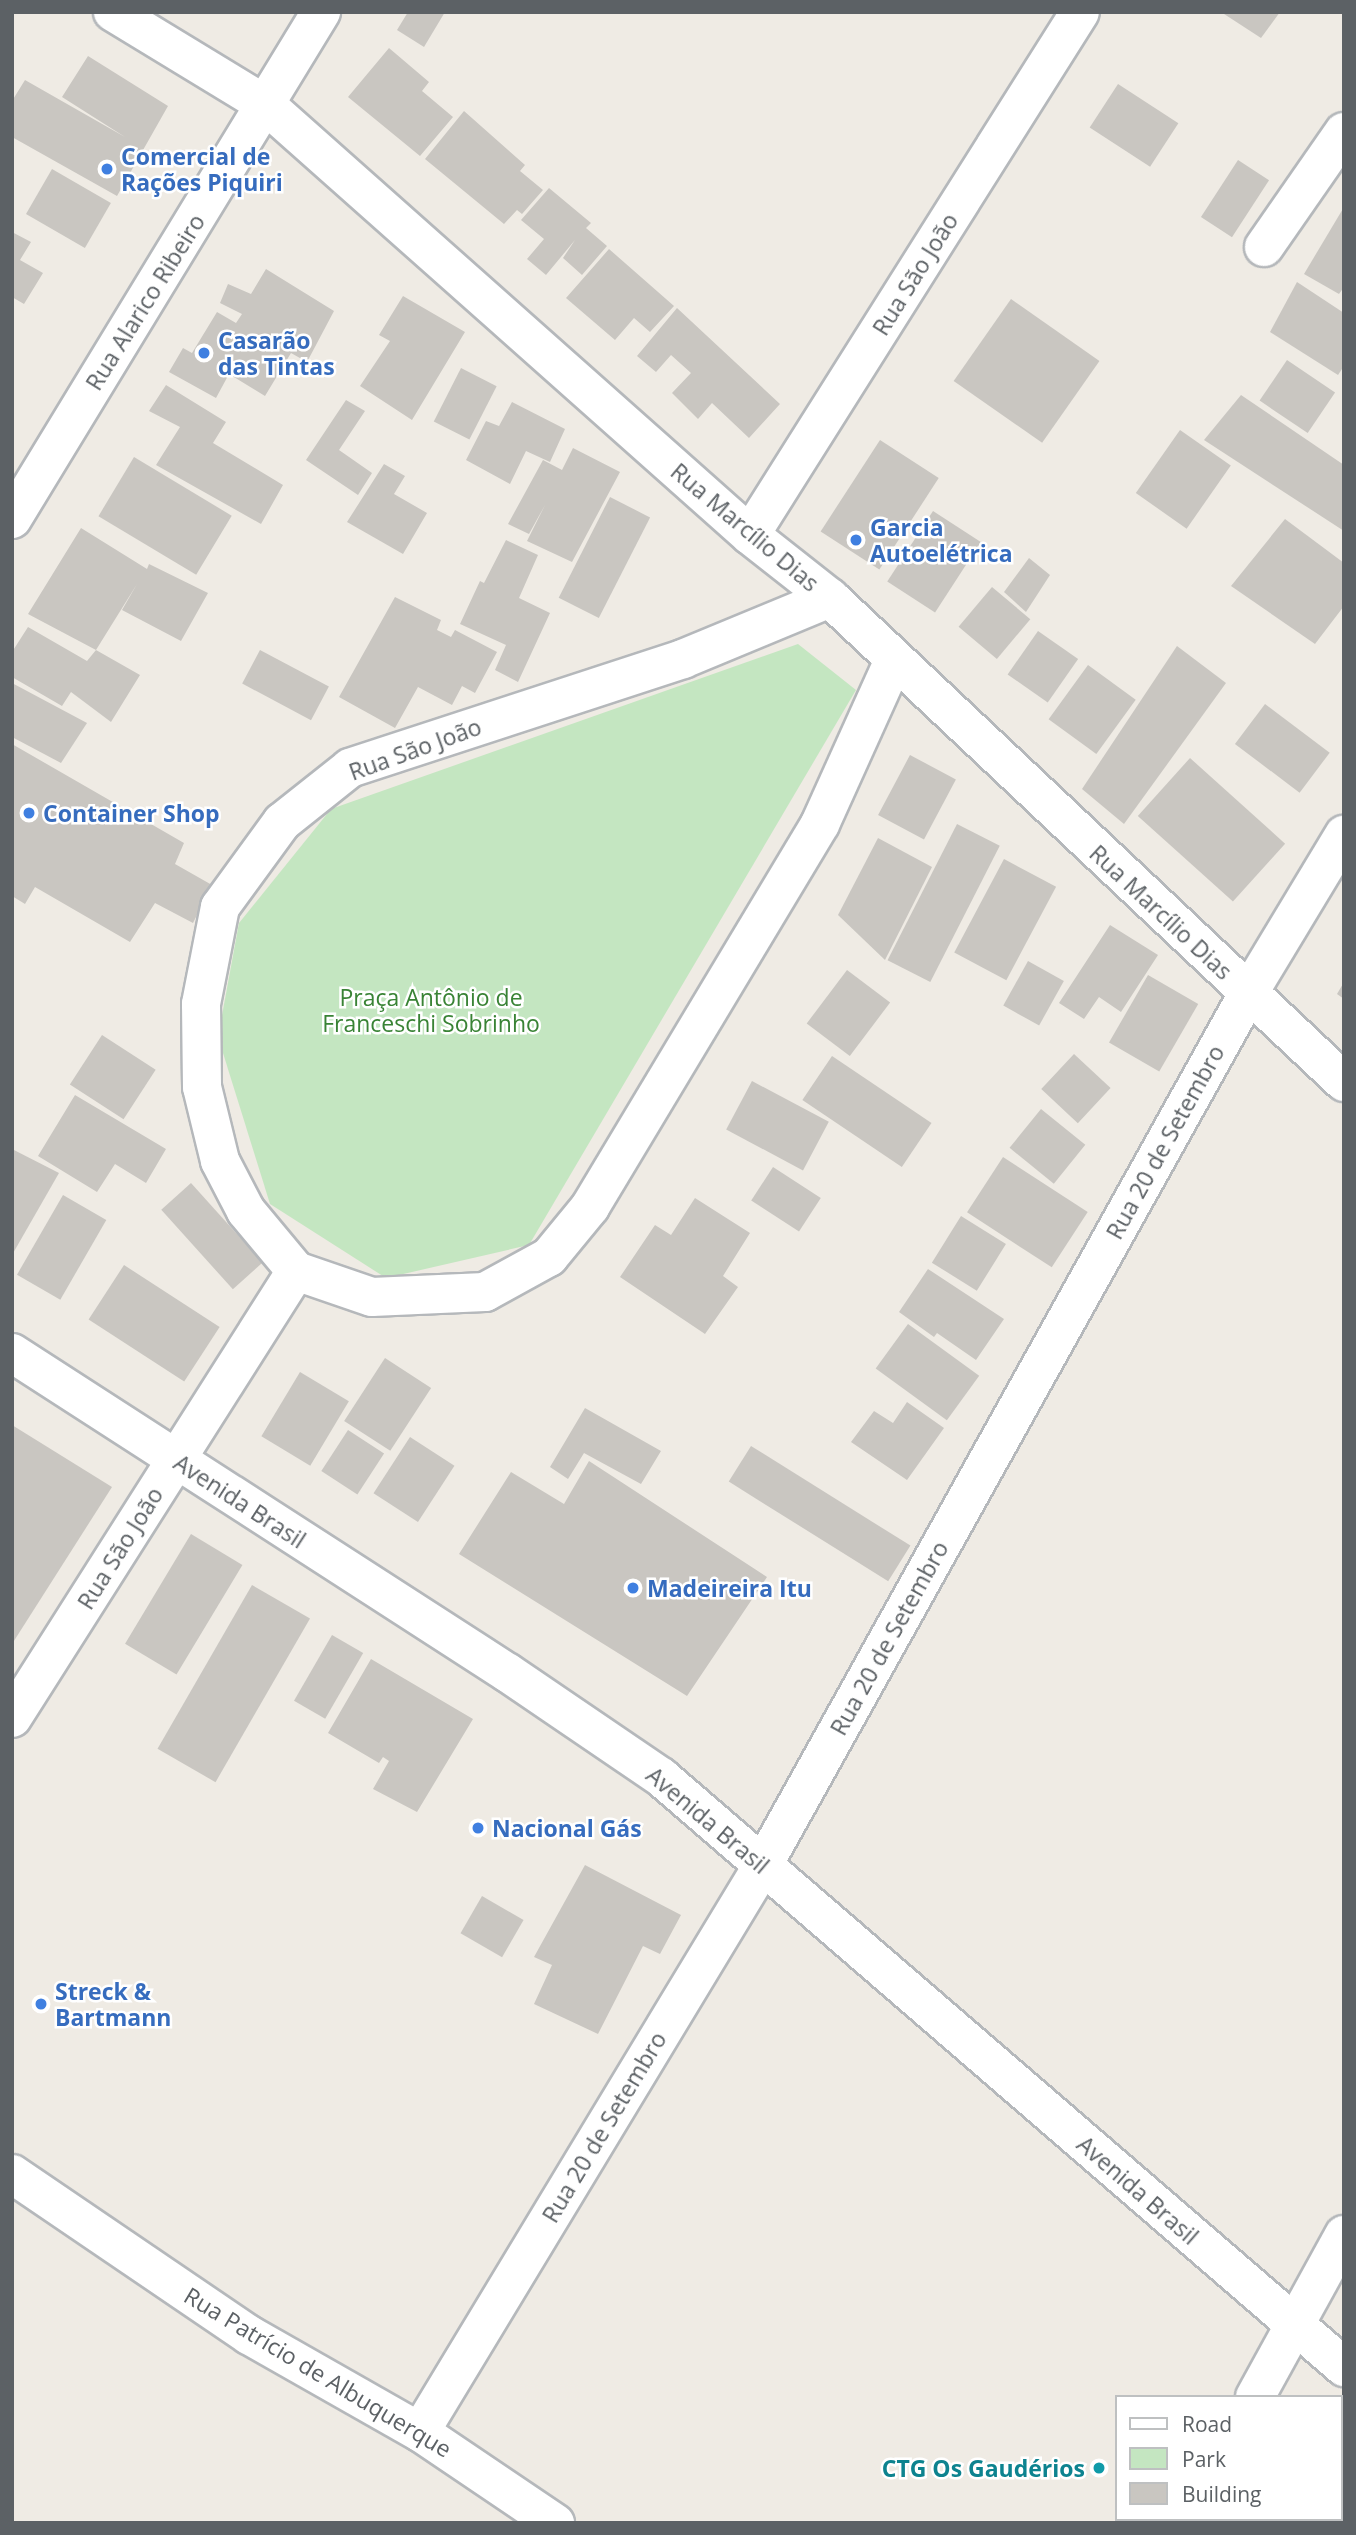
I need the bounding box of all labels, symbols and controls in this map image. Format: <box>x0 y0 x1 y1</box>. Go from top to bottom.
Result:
place label: Comercial de Rações Piquiri <box>121 142 283 196</box>
marker: Comercial de Rações Piquiri <box>99 161 115 177</box>
street label: Rua São João <box>866 208 964 340</box>
street label: Rua Alarico Ribeiro <box>80 209 210 395</box>
place label: Casarão das Tintas <box>218 326 335 380</box>
marker: Casarão das Tintas <box>196 345 212 361</box>
street label: Rua Marcílio Dias <box>665 457 825 597</box>
place label: Garcia Autoelétrica <box>870 513 1013 567</box>
marker: Garcia Autoelétrica <box>848 532 864 548</box>
street label: Rua São João <box>345 712 485 786</box>
place label: Container Shop <box>43 799 220 827</box>
marker: Container Shop <box>21 805 37 821</box>
street label: Rua Marcílio Dias <box>1084 839 1238 985</box>
park label: Praça Antônio de Franceschi Sobrinho <box>322 983 540 1037</box>
street label: Rua 20 de Setembro <box>1100 1040 1230 1244</box>
street label: Avenida Brasil <box>169 1448 311 1554</box>
street label: Rua São João <box>71 1482 169 1614</box>
street label: Rua 20 de Setembro <box>824 1536 954 1740</box>
place label: Madeireira Itu <box>647 1574 812 1602</box>
marker: Madeireira Itu <box>625 1580 641 1596</box>
street label: Avenida Brasil <box>641 1761 775 1879</box>
place label: Nacional Gás <box>492 1814 642 1842</box>
marker: Nacional Gás <box>470 1820 486 1836</box>
place label: Streck & Bartmann <box>55 1977 171 2031</box>
marker: Streck & Bartmann <box>33 1996 49 2012</box>
street label: Rua 20 de Setembro <box>536 2027 672 2227</box>
street label: Avenida Brasil <box>1072 2130 1204 2250</box>
street label: Rua Patrício de Albuquerque <box>179 2281 457 2463</box>
legend <box>1114 2395 1342 2521</box>
text: Road <box>1182 2410 1232 2438</box>
text: Park <box>1182 2445 1226 2473</box>
place label: CTG Os Gaudérios <box>882 2454 1085 2482</box>
marker: CTG Os Gaudérios <box>1091 2460 1107 2476</box>
text: Building <box>1182 2480 1261 2508</box>

